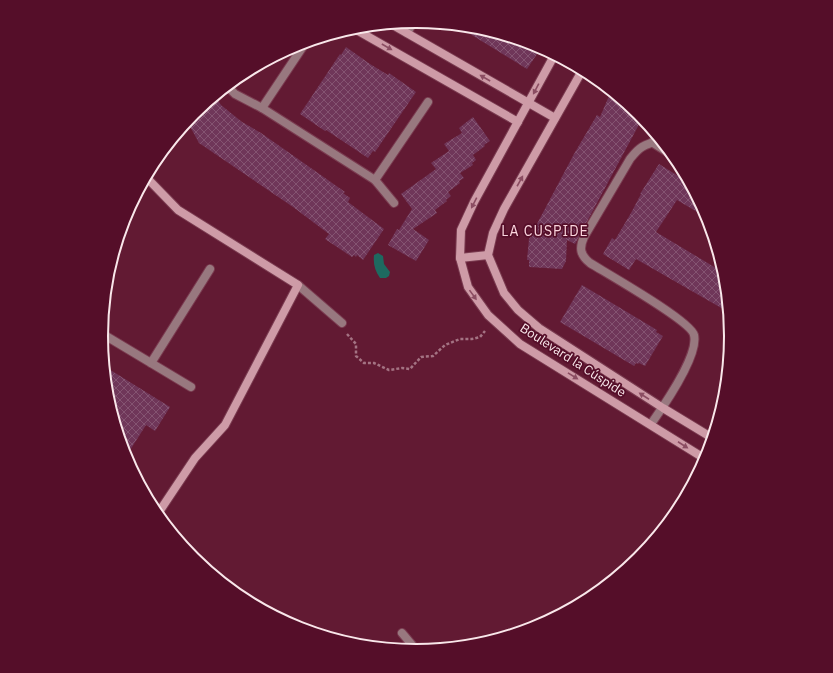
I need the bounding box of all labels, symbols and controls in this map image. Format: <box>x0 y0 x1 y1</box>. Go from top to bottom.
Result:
one-way arrow <box>381 44 393 51</box>
one-way arrow <box>479 74 491 81</box>
one-way arrow <box>533 83 540 95</box>
one-way arrow <box>516 175 523 187</box>
one-way arrow <box>471 197 477 208</box>
district label: LA CUSPIDE <box>501 222 589 240</box>
one-way arrow <box>469 289 477 300</box>
street label: Boulevard la Cúspide <box>517 319 629 401</box>
one-way arrow <box>567 372 579 379</box>
one-way arrow <box>639 393 650 400</box>
one-way arrow <box>677 441 689 448</box>

